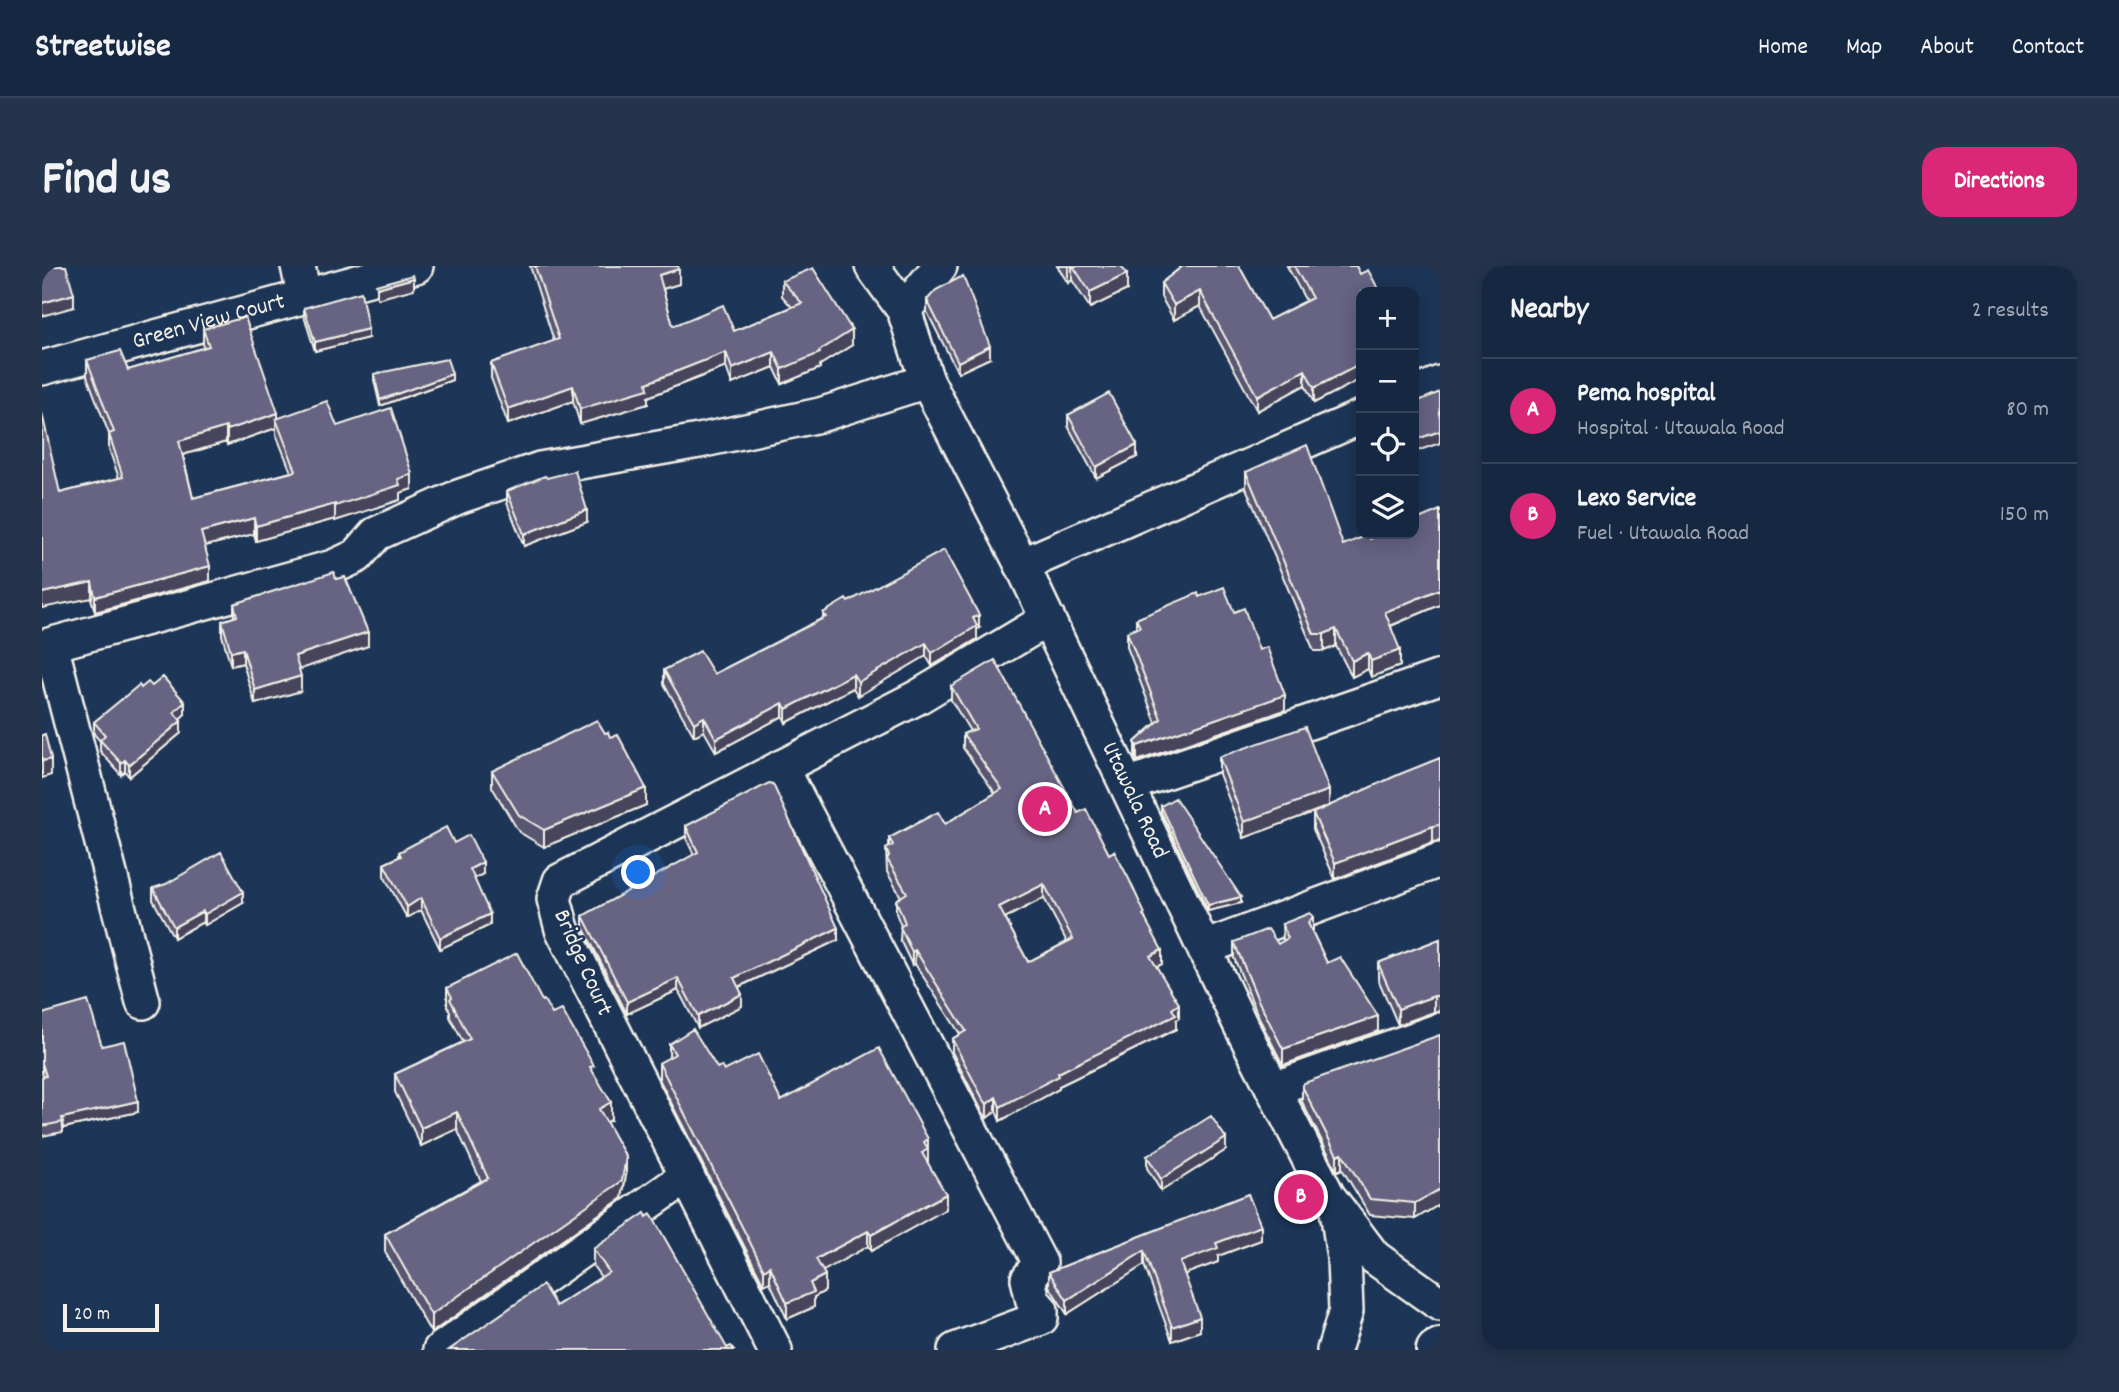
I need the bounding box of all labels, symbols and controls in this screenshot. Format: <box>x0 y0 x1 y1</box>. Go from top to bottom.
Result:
text: Streetwise <box>35 25 171 72</box>
text: Home <box>1758 31 1808 65</box>
text: Map <box>1846 31 1882 65</box>
text: About <box>1920 31 1974 65</box>
text: Contact <box>2012 31 2084 65</box>
text: Find us <box>42 147 171 217</box>
button: Directions <box>1922 147 2077 217</box>
street label: Green View Court <box>129 285 289 360</box>
map controls <box>1356 287 1419 539</box>
button: + <box>1356 287 1419 350</box>
text: Nearby <box>1510 290 1588 333</box>
text: 2 results <box>1972 295 2049 328</box>
button: − <box>1356 350 1419 413</box>
text: Pema hospital <box>1577 376 1715 413</box>
text: A <box>1527 394 1539 427</box>
text: 80 m <box>2006 394 2049 427</box>
button: locate <box>1356 413 1419 476</box>
text: Hospital · Utawala Road <box>1577 413 1785 446</box>
button: layers <box>1356 476 1419 539</box>
text: Lexo Service <box>1577 481 1696 518</box>
text: B <box>1528 499 1538 532</box>
text: 150 m <box>2000 499 2049 532</box>
text: Fuel · Utawala Road <box>1577 518 1749 551</box>
street label: Utawala Road <box>1092 737 1176 865</box>
pin: A <box>1022 783 1068 835</box>
your location <box>621 855 655 889</box>
street label: Bridge Court <box>543 904 621 1022</box>
pin: B <box>1278 1171 1324 1223</box>
scale bar <box>63 1301 159 1333</box>
text: 20 m <box>74 1302 110 1329</box>

